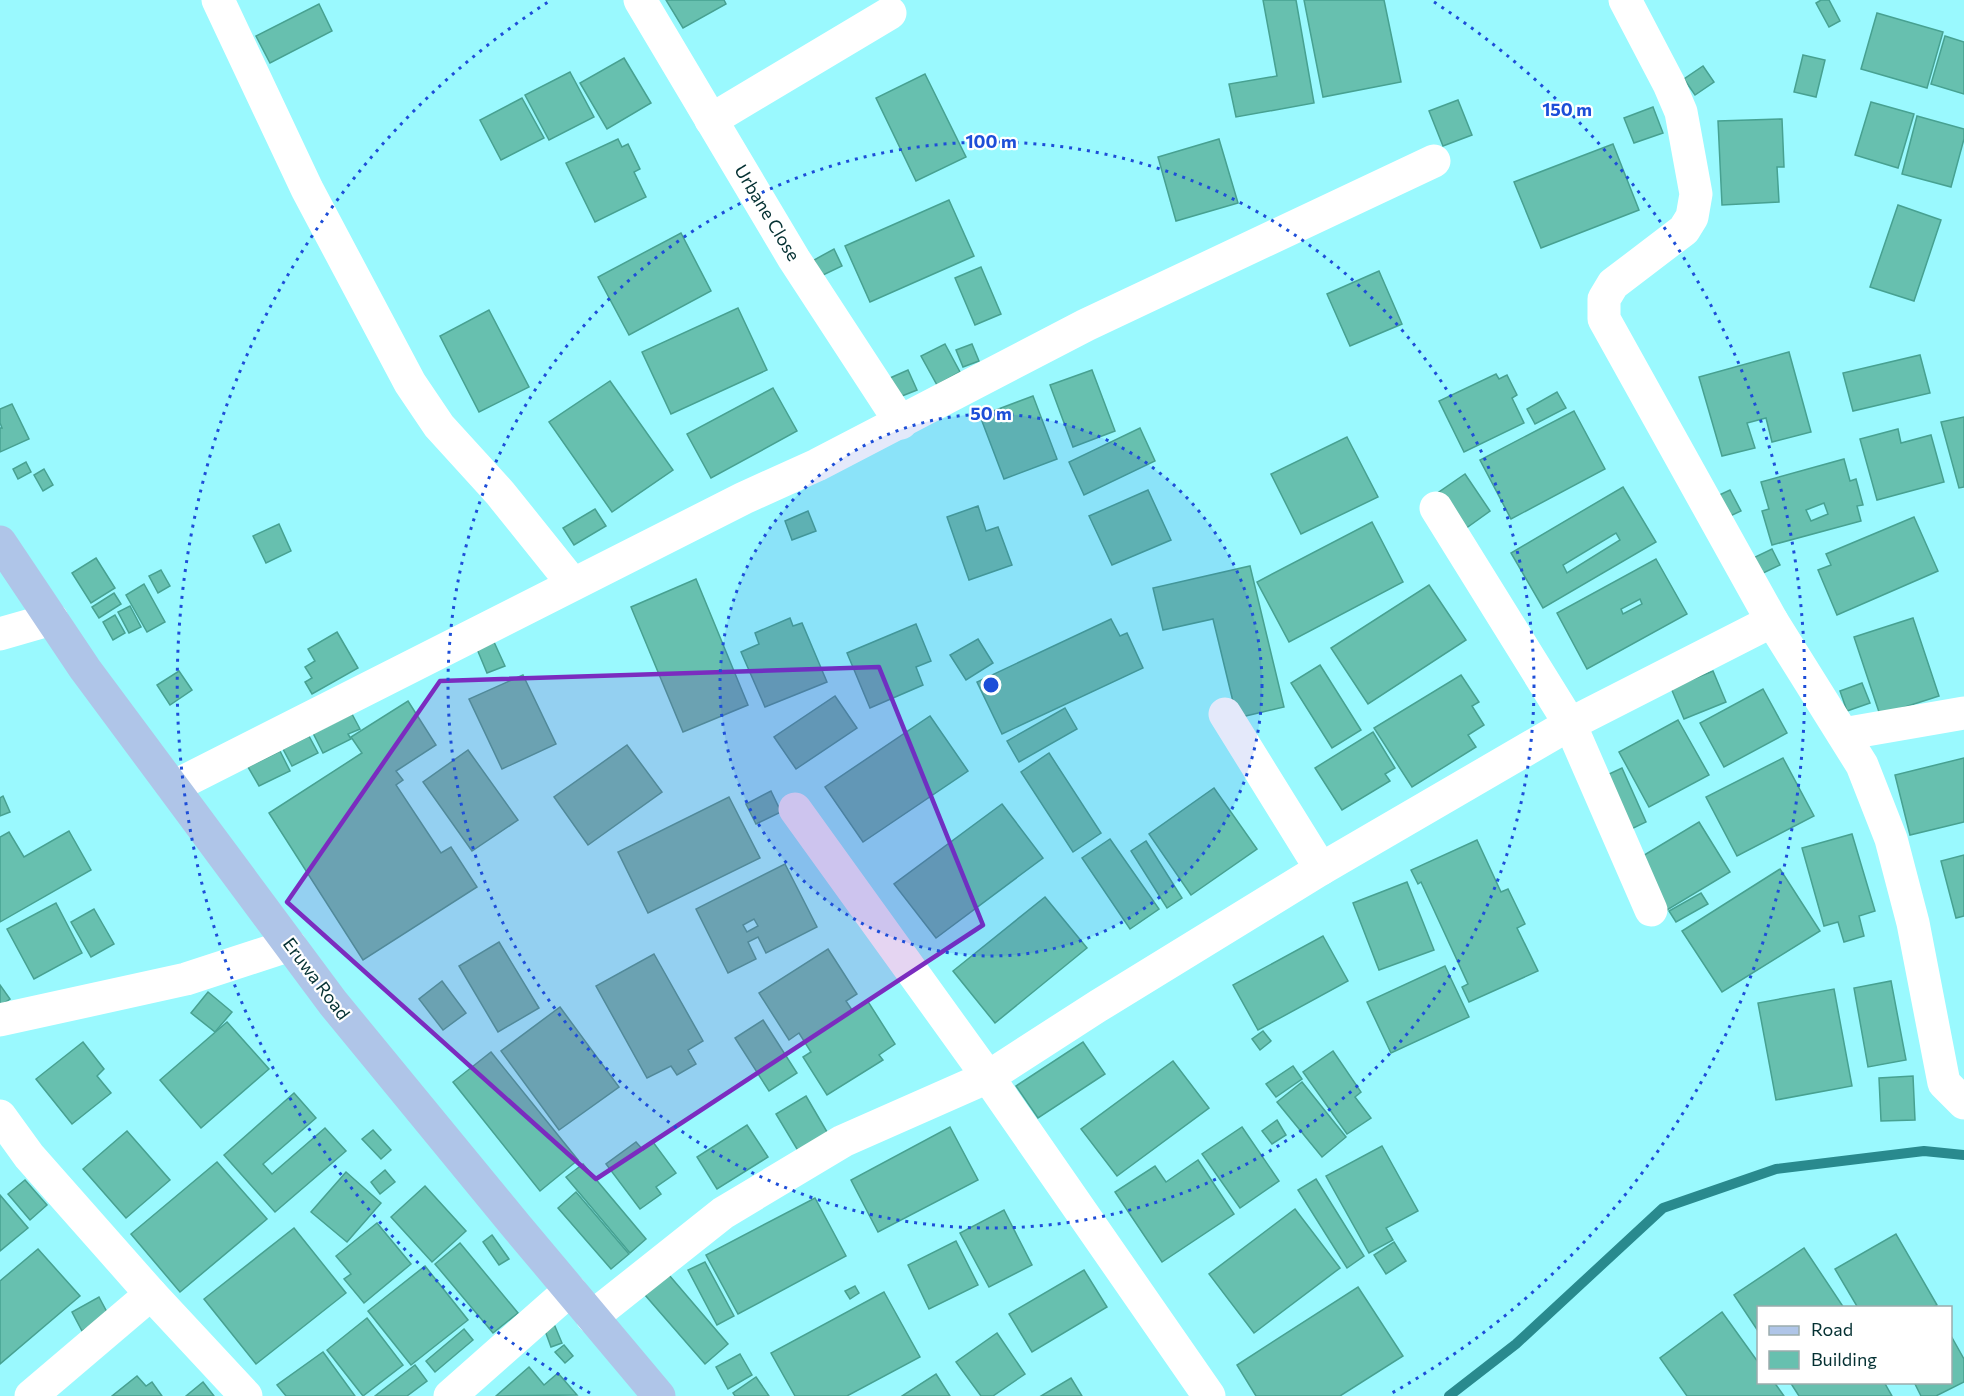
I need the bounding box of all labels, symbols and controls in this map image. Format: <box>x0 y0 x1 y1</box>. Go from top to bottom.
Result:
text: 150 m <box>1542 98 1592 120</box>
text: 100 m <box>965 130 1017 152</box>
street label: Urbane Close <box>730 160 805 265</box>
text: 50 m <box>970 402 1012 424</box>
centre of rings <box>981 675 1001 695</box>
street label: Eruwa Road <box>279 933 355 1024</box>
legend <box>1757 1306 1952 1384</box>
text: Road <box>1811 1318 1853 1340</box>
text: Building <box>1811 1348 1877 1370</box>

